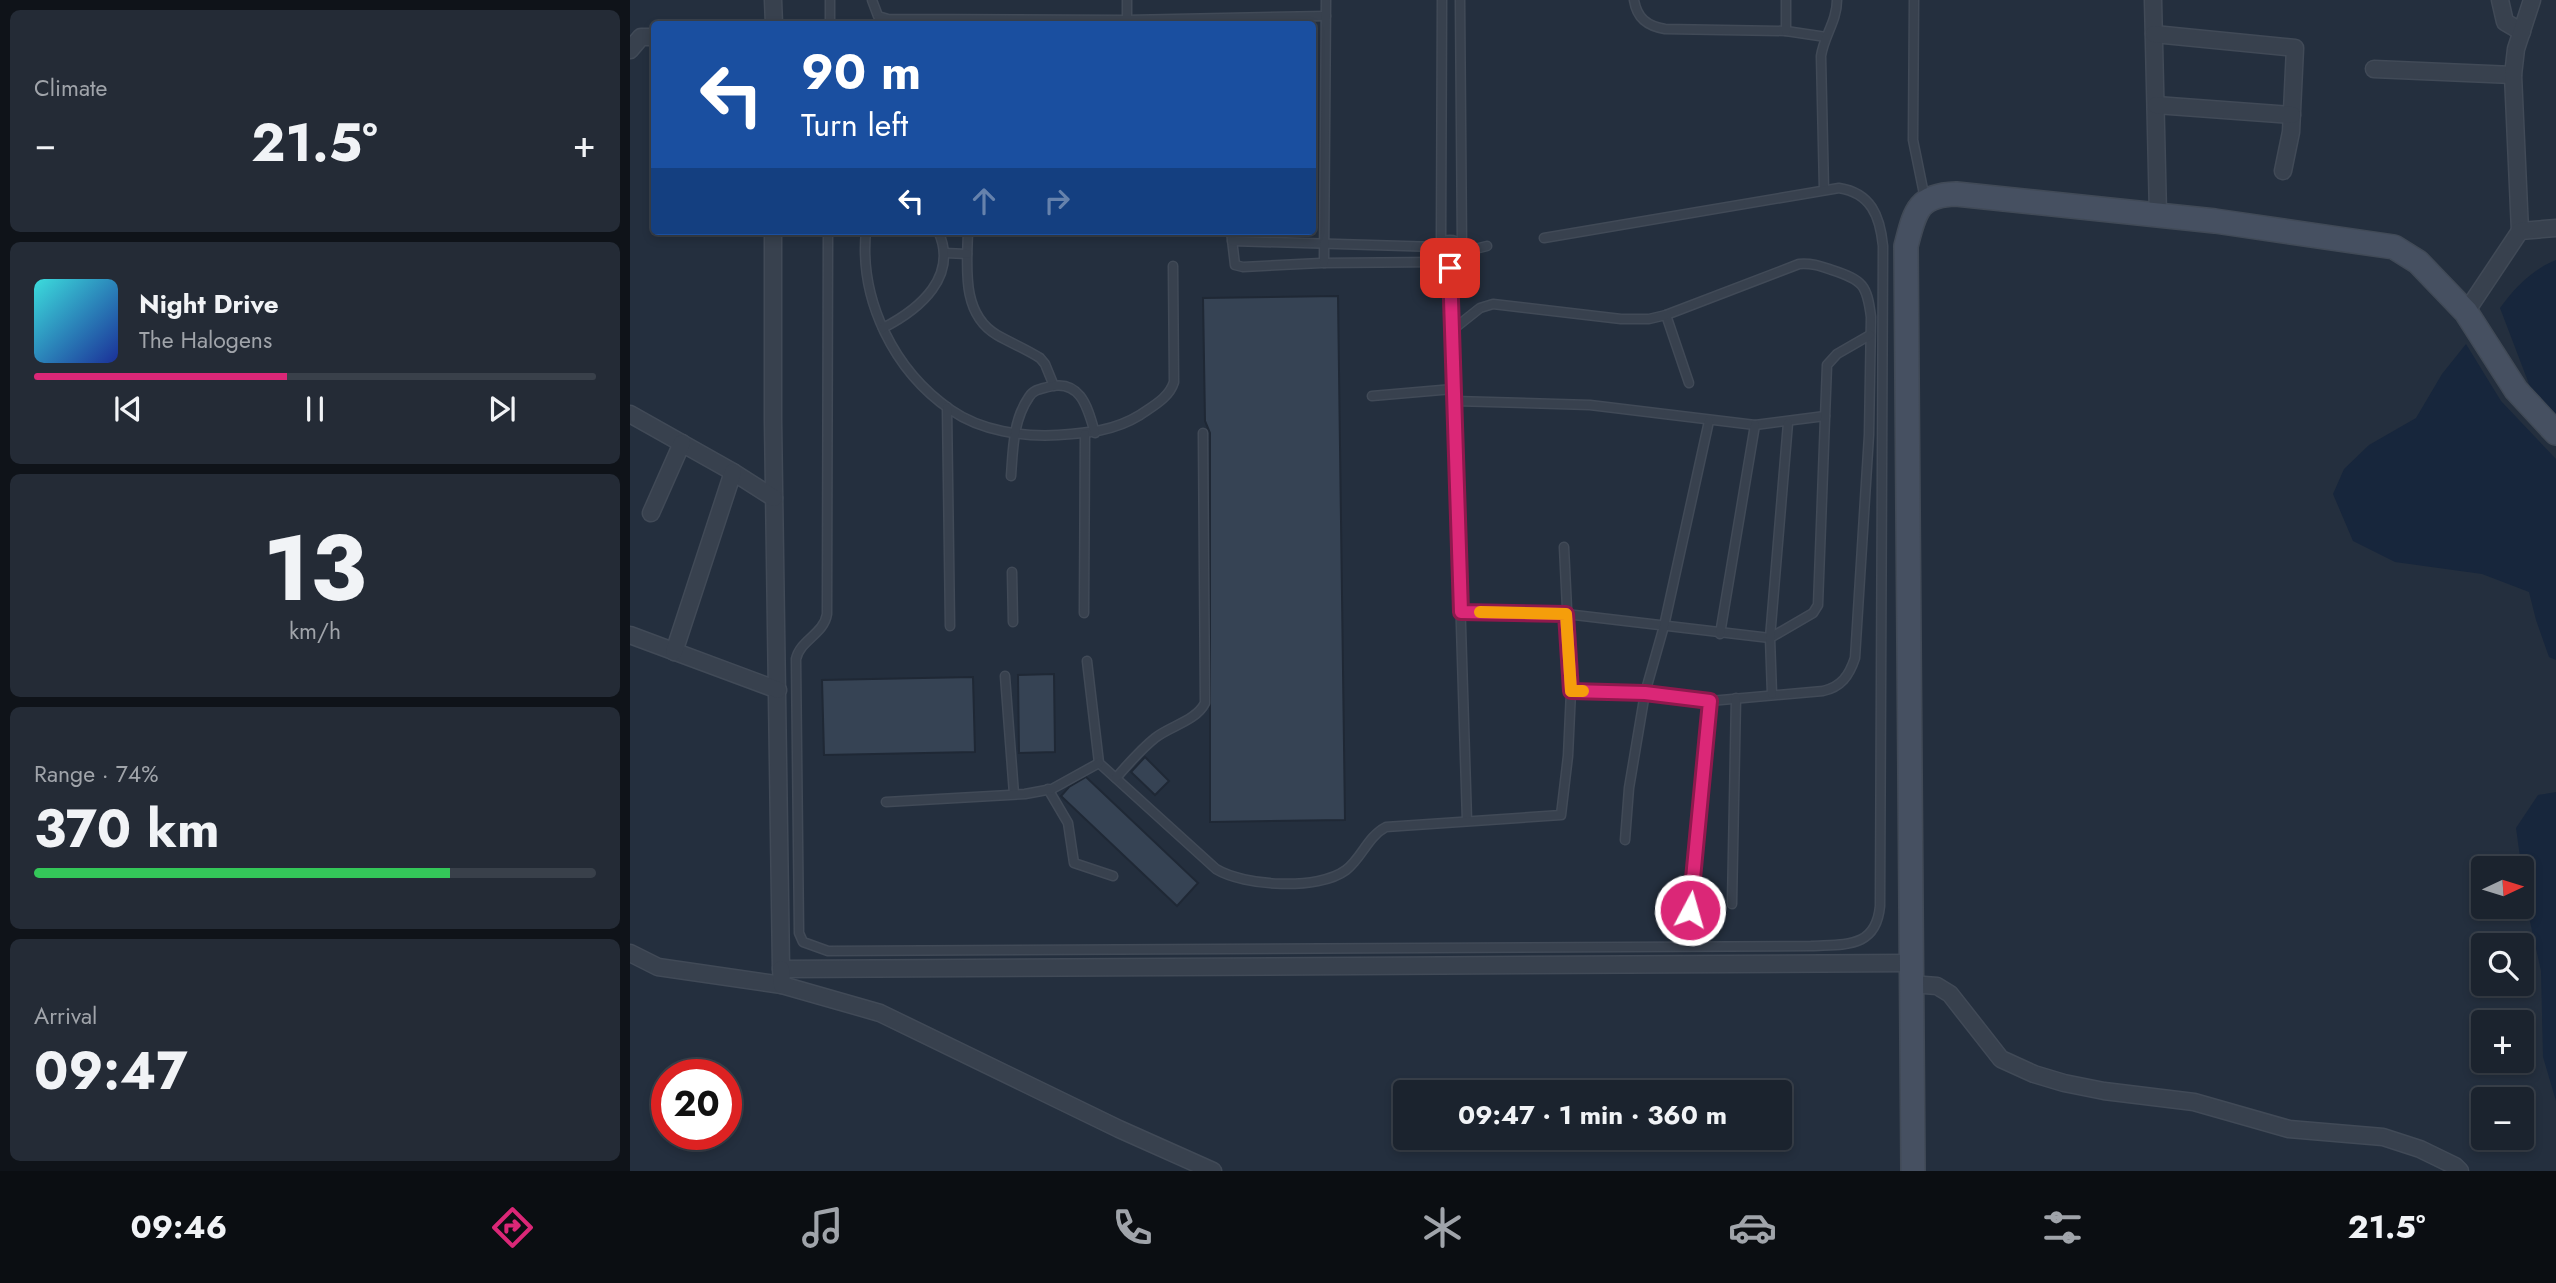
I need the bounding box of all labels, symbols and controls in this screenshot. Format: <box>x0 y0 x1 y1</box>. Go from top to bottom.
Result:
text: 90 m <box>801 37 921 107</box>
icon: left <box>686 49 777 140</box>
text: Climate <box>34 71 107 105</box>
text: Turn left <box>801 102 908 148</box>
text: 21.5° <box>251 105 378 181</box>
text: − <box>34 116 56 171</box>
text: + <box>573 116 596 171</box>
icon: left <box>892 182 930 220</box>
icon: ahead <box>965 182 1003 220</box>
icon: right <box>1038 182 1076 220</box>
pin <box>1420 238 1480 298</box>
icon: arrive <box>1431 249 1469 287</box>
text: Night Drive <box>139 285 279 323</box>
text: The Halogens <box>139 323 272 357</box>
icon: previous <box>109 390 147 428</box>
icon: pause <box>296 390 334 428</box>
icon: next <box>483 390 521 428</box>
text: 13 <box>264 503 366 634</box>
text: km/h <box>289 614 341 648</box>
text: Range · 74% <box>34 757 158 791</box>
text: 370 km <box>34 791 220 867</box>
north arrow <box>2471 856 2534 919</box>
map controls <box>2471 856 2534 1150</box>
position arrow <box>1653 873 1727 947</box>
button: search <box>2471 933 2534 996</box>
text: Arrival <box>34 999 97 1033</box>
button: + <box>2471 1010 2534 1073</box>
text: 09:47 <box>34 1033 188 1109</box>
speed limit sign: 20 <box>651 1059 742 1150</box>
button: − <box>2471 1087 2534 1150</box>
text: 09:47 · 1 min · 360 m <box>1458 1096 1727 1134</box>
icon: directions <box>488 1203 537 1252</box>
icon: music <box>798 1203 847 1252</box>
icon: phone <box>1108 1203 1157 1252</box>
icon: climate <box>1418 1203 1467 1252</box>
icon: car <box>1728 1203 1777 1252</box>
icon: filters <box>2038 1203 2087 1252</box>
text: 09:46 <box>130 1204 227 1250</box>
text: 21.5° <box>2348 1204 2426 1250</box>

